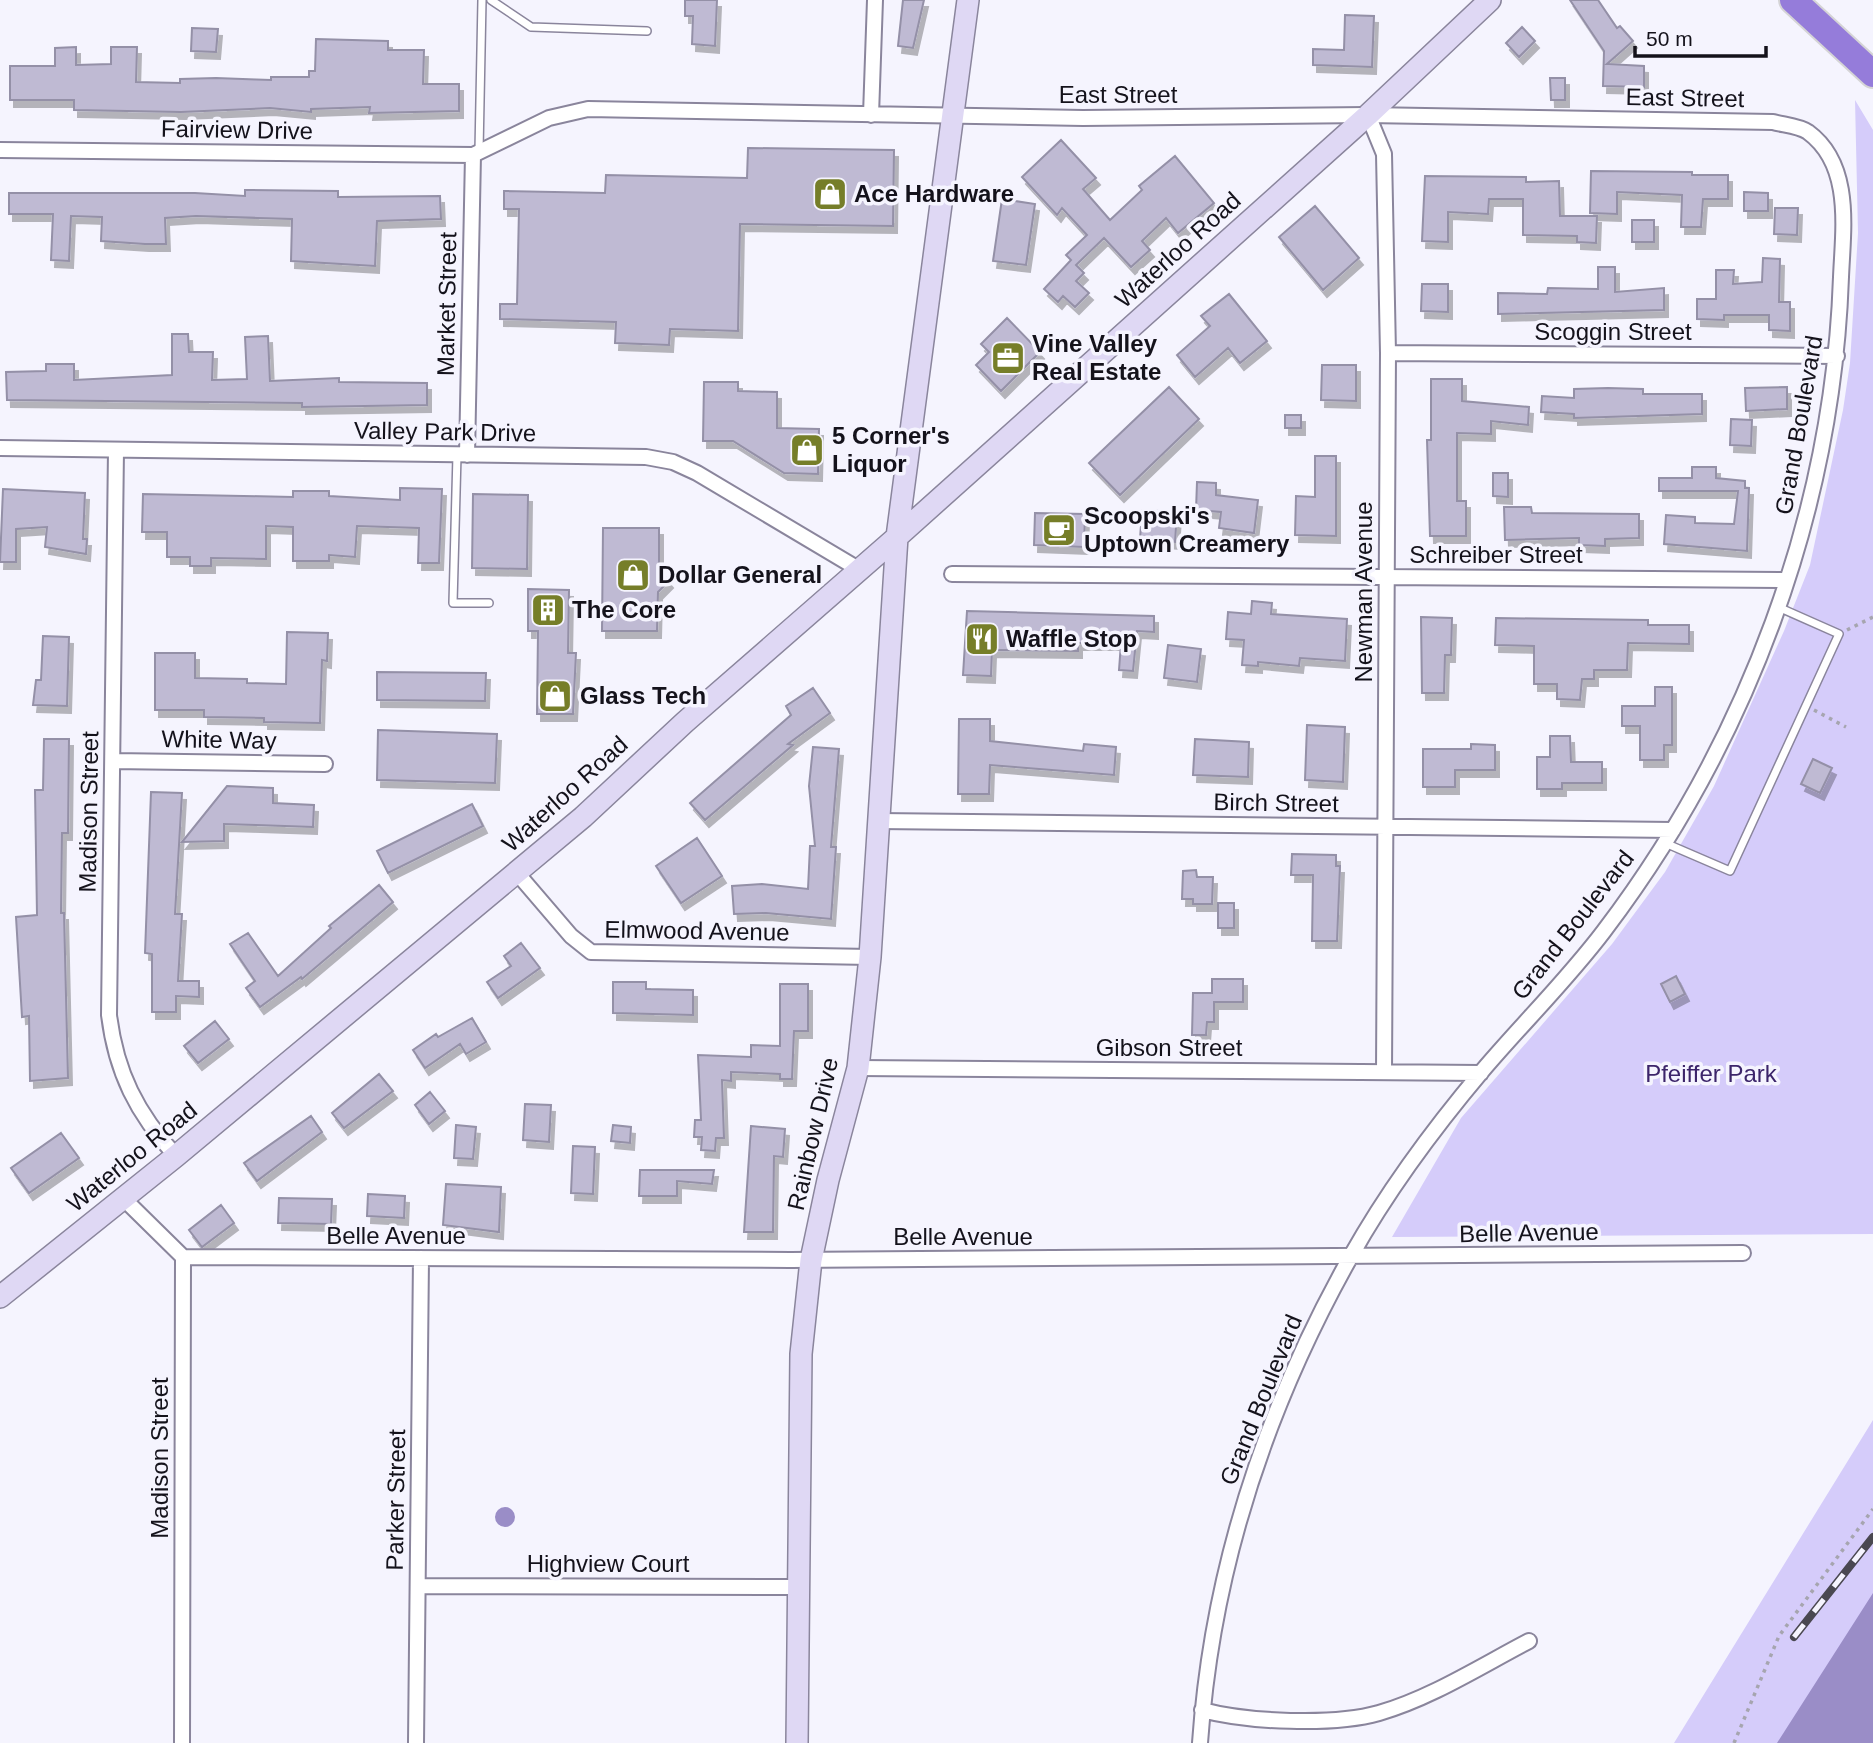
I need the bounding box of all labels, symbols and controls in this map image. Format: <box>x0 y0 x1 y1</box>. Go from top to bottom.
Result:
scale bar <box>1635 14 1766 58</box>
text: 50 m <box>1646 27 1693 50</box>
street label: East Street <box>1059 81 1178 108</box>
street label: East Street <box>1625 83 1745 112</box>
street label: Fairview Drive <box>161 115 313 144</box>
shop icon: Ace Hardware <box>811 175 849 213</box>
place label: Ace Hardware <box>854 180 1014 207</box>
street label: Waterloo Road <box>1109 186 1246 313</box>
street label: Market Street <box>432 231 461 376</box>
street label: Scoggin Street <box>1534 318 1692 345</box>
place label: Vine Valley Real Estate <box>1032 330 1161 385</box>
street label: Grand Boulevard <box>1769 333 1828 517</box>
office icon: Vine Valley Real Estate <box>989 339 1027 377</box>
street label: Valley Park Drive <box>354 416 536 447</box>
place label: 5 Corner's Liquor <box>832 422 950 477</box>
shop icon: 5 Corner's Liquor <box>788 431 826 469</box>
street label: Newman Avenue <box>1350 501 1377 683</box>
place label: Scoopski's Uptown Creamery <box>1084 502 1290 557</box>
cafe icon: Scoopski's Uptown Creamery <box>1040 511 1078 549</box>
street label: Schreiber Street <box>1409 541 1583 568</box>
shop icon: Dollar General <box>614 556 652 594</box>
place label: Dollar General <box>658 561 822 588</box>
building icon: The Core <box>529 591 567 629</box>
place label: The Core <box>572 596 676 623</box>
restaurant icon: Waffle Stop <box>963 620 1001 658</box>
place label: Waffle Stop <box>1006 625 1137 652</box>
shop icon: Glass Tech <box>536 677 574 715</box>
place label: Glass Tech <box>580 682 706 709</box>
street label: White Way <box>161 725 277 754</box>
street label: Waterloo Road <box>496 730 633 857</box>
street label: Madison Street <box>74 731 103 893</box>
street label: Birch Street <box>1213 788 1339 817</box>
street label: Grand Boulevard <box>1506 845 1639 1004</box>
street label: Elmwood Avenue <box>604 915 790 946</box>
street label: Gibson Street <box>1096 1034 1243 1061</box>
street label: Rainbow Drive <box>782 1055 843 1213</box>
park label: Pfeiffer Park <box>1645 1060 1778 1087</box>
street label: Waterloo Road <box>61 1096 202 1217</box>
street label: Belle Avenue <box>1459 1218 1599 1247</box>
street label: Belle Avenue <box>326 1222 466 1249</box>
street label: Belle Avenue <box>893 1223 1033 1250</box>
street label: Grand Boulevard <box>1214 1311 1307 1489</box>
street label: Madison Street <box>146 1377 173 1539</box>
street label: Parker Street <box>381 1429 410 1571</box>
street label: Highview Court <box>527 1550 690 1577</box>

